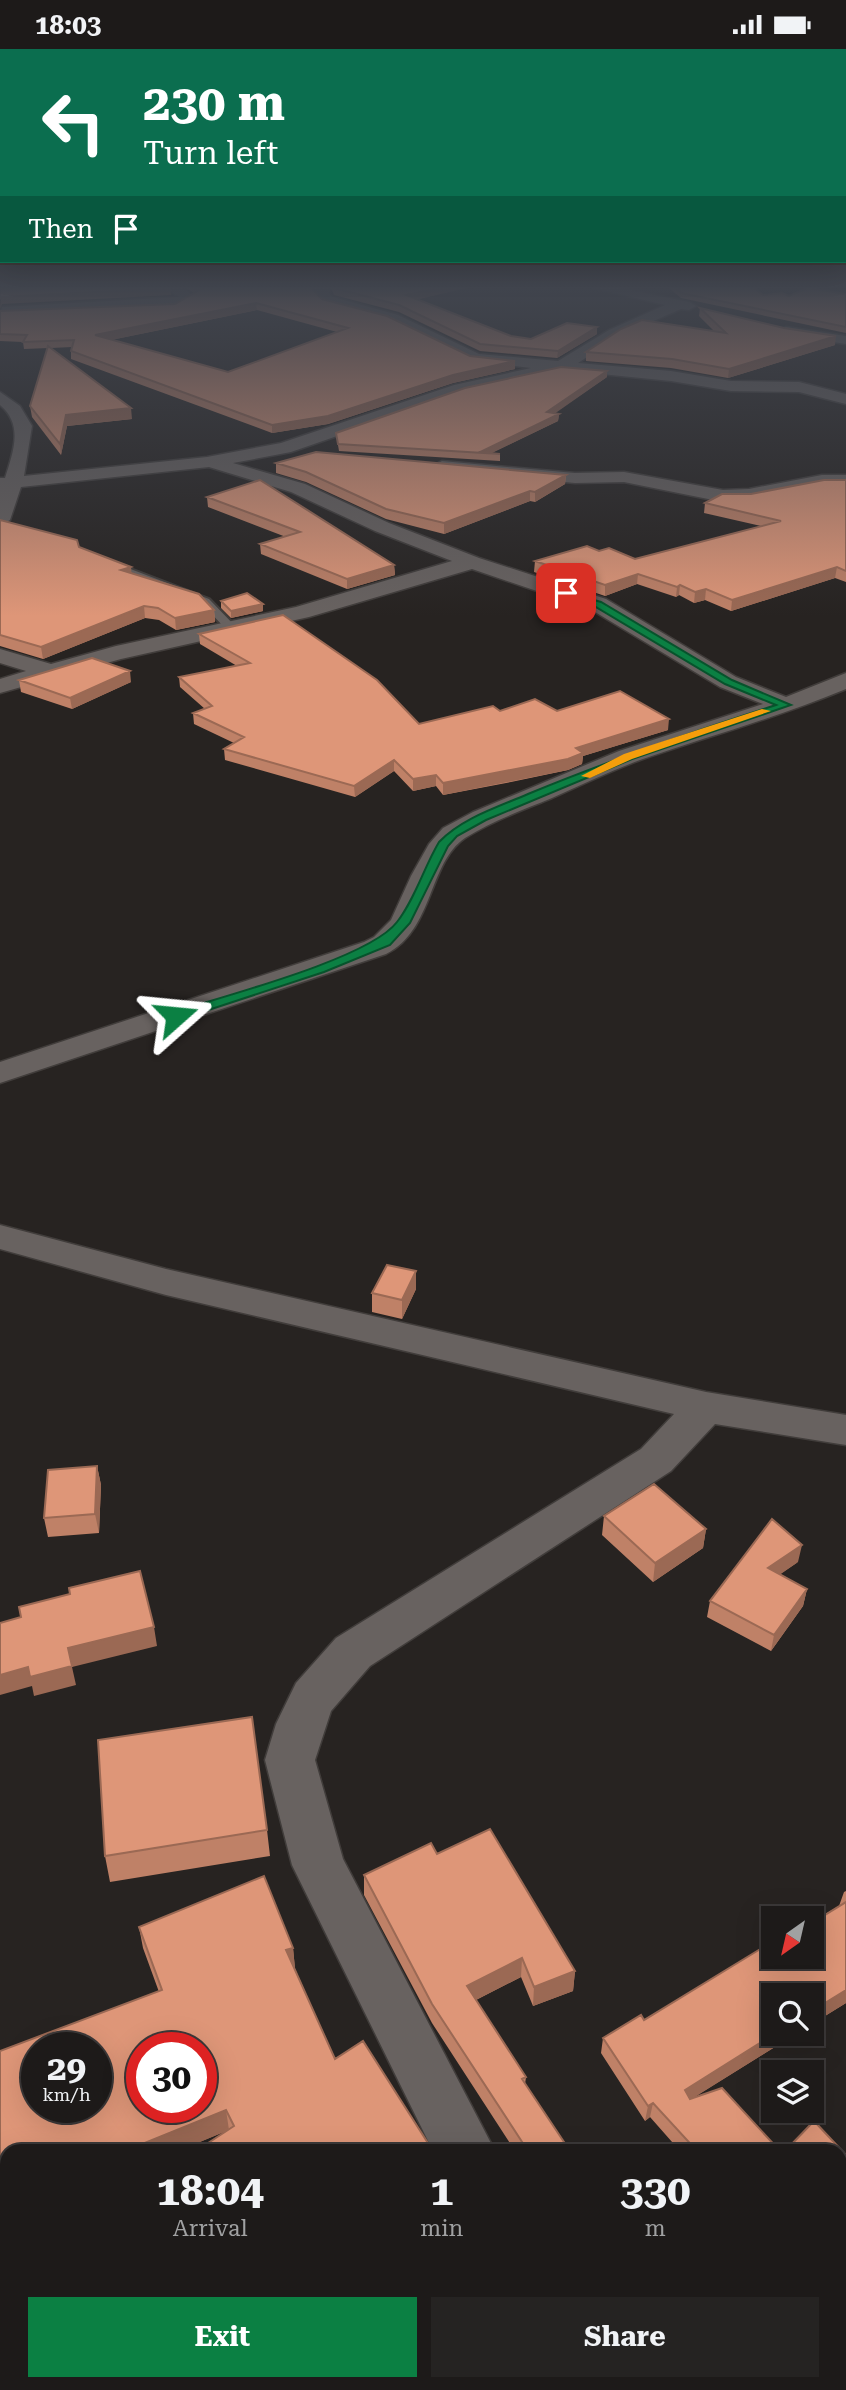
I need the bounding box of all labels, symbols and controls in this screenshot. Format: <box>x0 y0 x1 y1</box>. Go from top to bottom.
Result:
text: 18:03 <box>35 10 101 40</box>
text: 230 m <box>143 75 285 132</box>
icon: left <box>28 77 119 168</box>
text: Turn left <box>143 134 278 172</box>
icon: arrive <box>107 210 145 248</box>
text: Then <box>28 214 93 244</box>
pin <box>536 563 596 623</box>
icon: arrive <box>547 574 585 612</box>
position arrow <box>139 979 213 1053</box>
north arrow <box>761 1906 824 1969</box>
map controls <box>761 1906 824 2123</box>
button: search <box>761 1983 824 2046</box>
speed limit sign: 30 <box>126 2032 217 2123</box>
text: 29 <box>47 2048 86 2089</box>
button: layers <box>761 2060 824 2123</box>
text: km/h <box>42 2084 91 2105</box>
text: 18:04 <box>157 2166 264 2215</box>
text: 1 <box>430 2166 454 2215</box>
text: 330 <box>620 2166 690 2215</box>
text: Arrival <box>173 2215 247 2242</box>
text: min <box>420 2215 463 2242</box>
text: m <box>645 2215 666 2242</box>
button: Exit <box>28 2297 417 2377</box>
button: Share <box>431 2297 819 2377</box>

